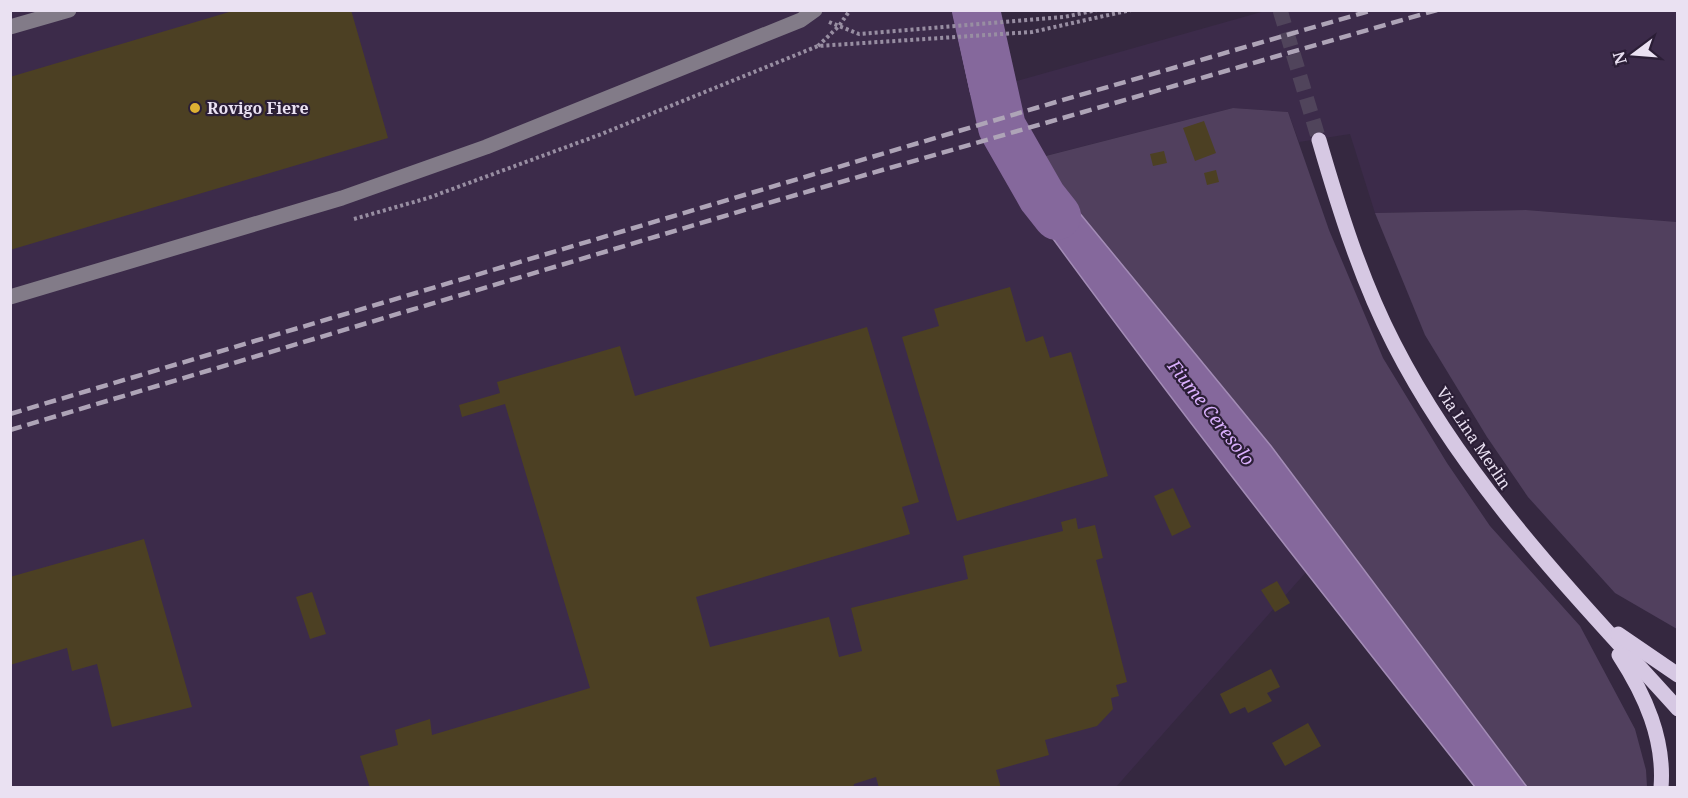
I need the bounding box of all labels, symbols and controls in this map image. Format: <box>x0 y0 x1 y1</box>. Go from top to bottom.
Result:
north arrow <box>1604 24 1664 84</box>
text: N <box>1607 49 1632 67</box>
place label: Rovigo Fiere <box>207 97 309 119</box>
marker: Rovigo Fiere <box>188 101 202 115</box>
water label: Fiume Ceresolo <box>1162 354 1261 470</box>
street label: Via Lina Merlin <box>1432 382 1516 494</box>

